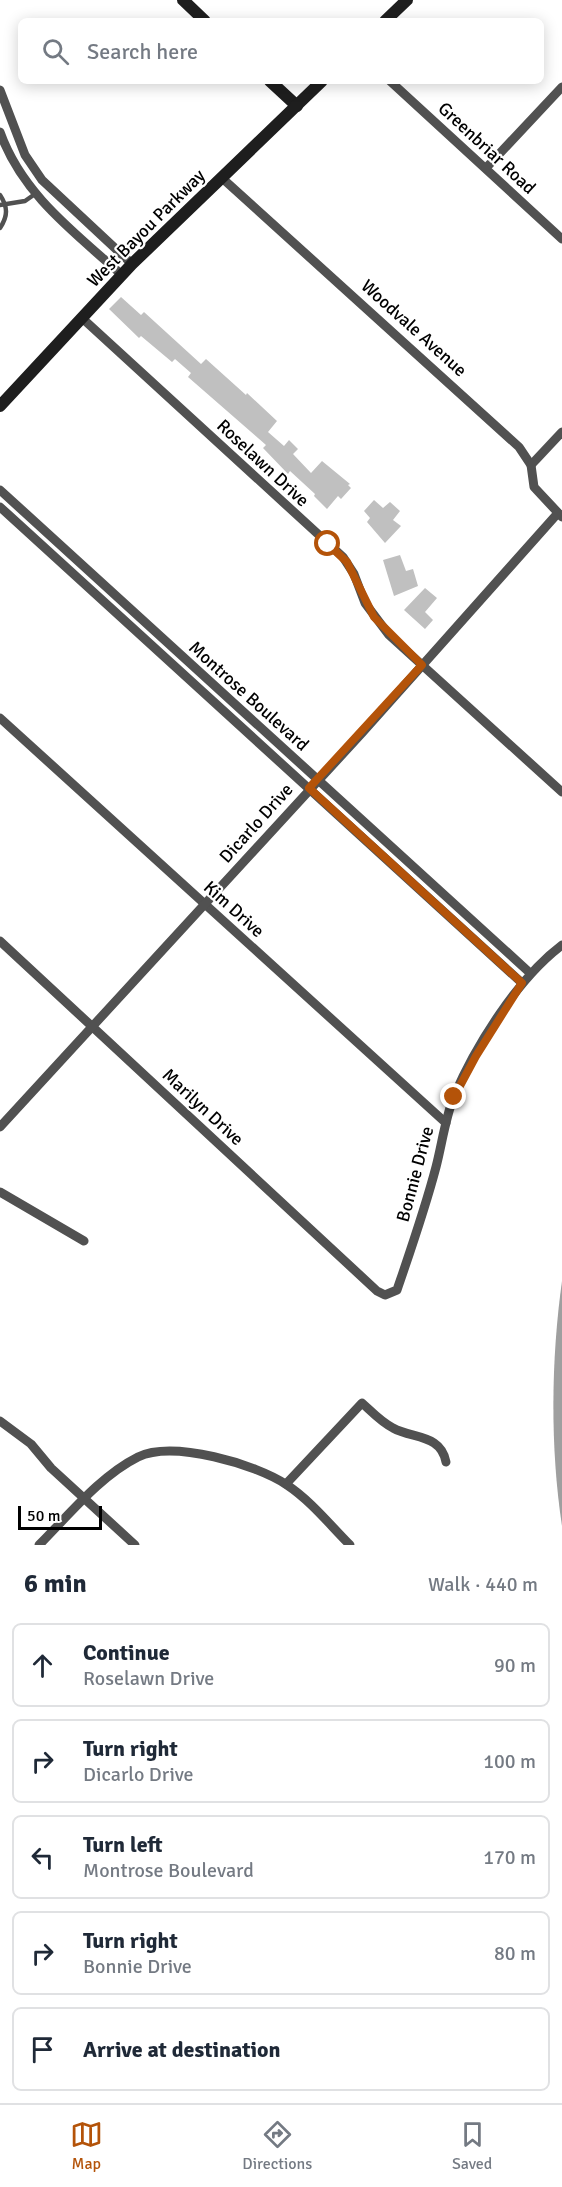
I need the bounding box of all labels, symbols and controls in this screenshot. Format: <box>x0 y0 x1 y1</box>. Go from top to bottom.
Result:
search box <box>18 18 544 84</box>
icon: search <box>39 35 72 68</box>
text: Search here <box>87 38 198 65</box>
street label: Greenbriar Road <box>434 97 540 199</box>
street label: West Bayou Parkway <box>82 164 210 292</box>
street label: Woodvale Avenue <box>357 275 471 381</box>
street label: Roselawn Drive <box>212 415 314 511</box>
route start <box>314 530 340 556</box>
street label: Montrose Boulevard <box>184 636 314 756</box>
street label: Dicarlo Drive <box>215 779 297 867</box>
street label: Kim Drive <box>199 876 269 942</box>
street label: Marilyn Drive <box>158 1064 248 1150</box>
route end <box>440 1083 466 1109</box>
street label: Bonnie Drive <box>392 1124 438 1224</box>
scale bar <box>18 1503 102 1530</box>
text: 50 m <box>27 1506 61 1526</box>
text: 6 min <box>24 1568 87 1600</box>
text: Walk · 440 m <box>428 1572 538 1597</box>
text: Continue <box>83 1639 170 1666</box>
icon: ahead <box>26 1649 59 1682</box>
text: 90 m <box>494 1653 536 1678</box>
text: Roselawn Drive <box>83 1666 214 1691</box>
text: Turn right <box>83 1735 178 1762</box>
icon: right <box>26 1745 59 1778</box>
text: 100 m <box>483 1749 536 1774</box>
text: Dicarlo Drive <box>83 1762 194 1787</box>
text: Turn left <box>83 1831 163 1858</box>
icon: left <box>26 1841 59 1874</box>
text: 170 m <box>483 1845 536 1870</box>
text: Montrose Boulevard <box>83 1858 254 1883</box>
text: Turn right <box>83 1927 178 1954</box>
icon: right <box>26 1937 59 1970</box>
text: 80 m <box>494 1941 536 1966</box>
text: Bonnie Drive <box>83 1954 192 1979</box>
icon: arrive <box>26 2033 59 2066</box>
text: Arrive at destination <box>83 2036 280 2063</box>
tab: Map <box>70 2118 103 2174</box>
tab: Directions <box>242 2118 312 2174</box>
tab: Saved <box>452 2118 492 2174</box>

